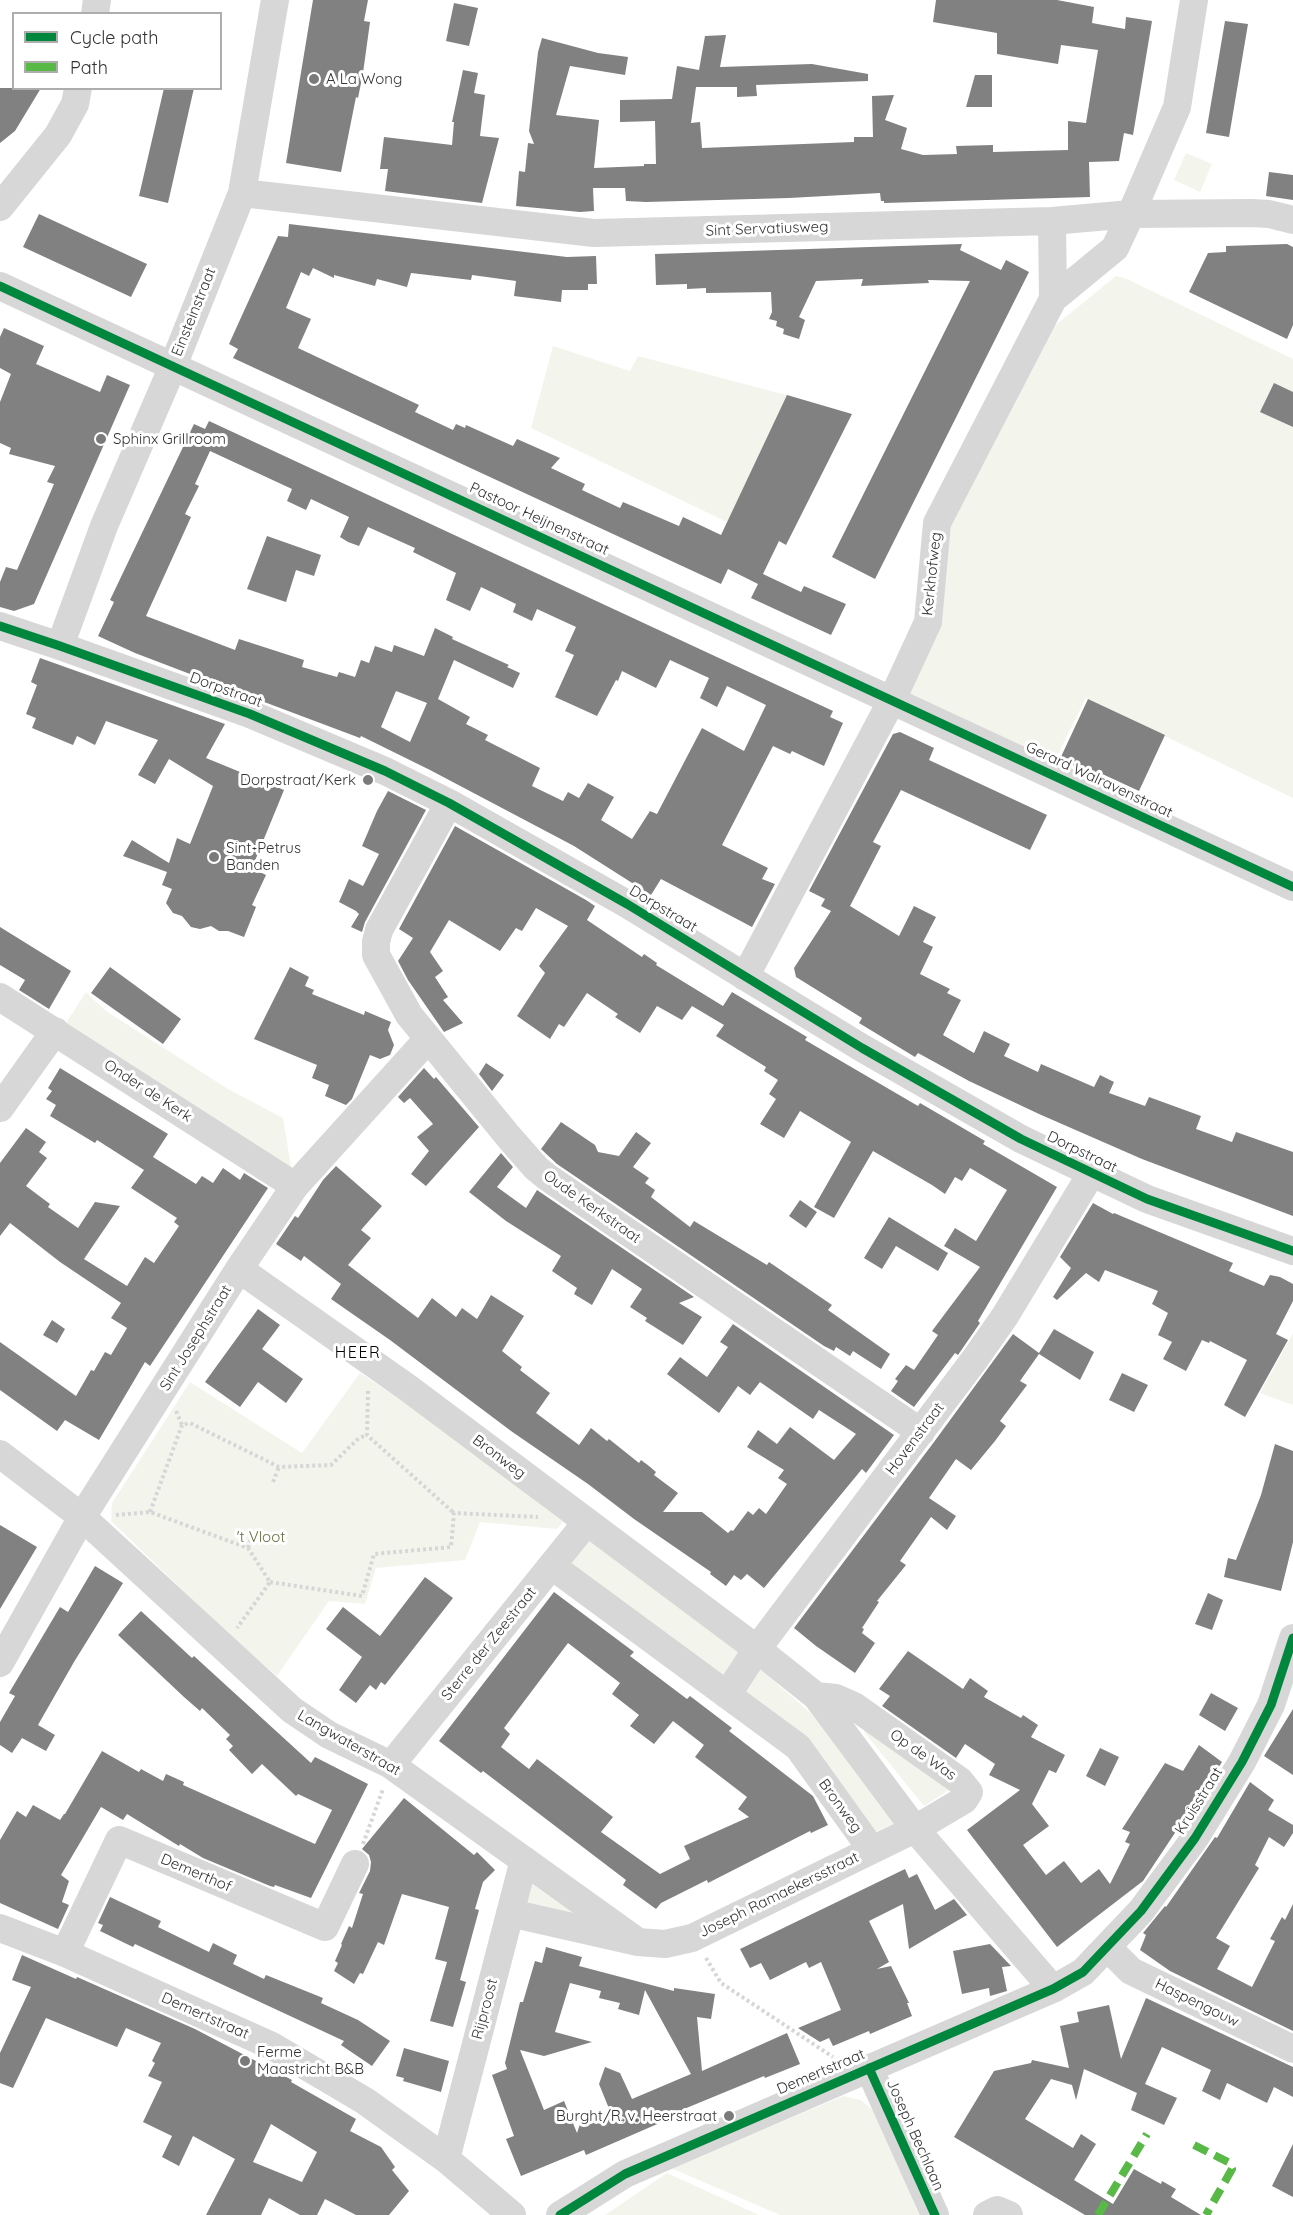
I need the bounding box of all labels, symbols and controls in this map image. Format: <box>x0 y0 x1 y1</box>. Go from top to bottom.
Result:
legend <box>12 12 222 90</box>
text: Cycle path <box>70 26 158 49</box>
text: Path <box>70 56 108 79</box>
place label: A La Wong <box>326 70 402 88</box>
marker: A La Wong <box>307 72 321 86</box>
street label: Sint Servatiusweg <box>705 218 829 240</box>
street label: Einsteinstraat <box>168 265 220 359</box>
place label: Sphinx Grillroom <box>113 430 226 448</box>
marker: Sphinx Grillroom <box>94 432 108 446</box>
street label: Pastoor Heijnenstraat <box>467 479 611 559</box>
street label: Kerkhofweg <box>919 531 945 617</box>
street label: Dorpstraat <box>187 669 265 711</box>
street label: Gerard Walravenstraat <box>1023 738 1175 822</box>
place label: Dorpstraat/Kerk <box>240 771 356 789</box>
marker: Dorpstraat/Kerk <box>361 773 375 787</box>
place label: Sint-Petrus Banden <box>226 839 301 874</box>
marker: Sint-Petrus Banden <box>207 850 221 864</box>
street label: Dorpstraat <box>626 882 700 936</box>
street label: Onder de Kerk <box>101 1056 195 1126</box>
street label: Dorpstraat <box>1044 1127 1120 1177</box>
street label: Oude Kerkstraat <box>540 1167 644 1247</box>
street label: Sint Josephstraat <box>156 1282 236 1394</box>
district label: HEER <box>335 1343 381 1363</box>
street label: Hovenstraat <box>882 1399 948 1479</box>
street label: Bronweg <box>469 1431 529 1483</box>
park label: 't Vloot <box>237 1528 285 1546</box>
street label: Sterre der Zeestraat <box>438 1584 540 1704</box>
street label: Langwaterstraat <box>294 1706 404 1780</box>
street label: Op de Was <box>886 1726 960 1784</box>
street label: Kruisstraat <box>1171 1764 1227 1838</box>
street label: Bronweg <box>815 1776 865 1836</box>
street label: Joseph Ramaekersstraat <box>696 1848 862 1942</box>
street label: Demerthof <box>158 1850 234 1896</box>
street label: Haspengouw <box>1152 1975 1242 2031</box>
street label: Rijproost <box>468 1977 502 2041</box>
street label: Demertstraat <box>158 1989 252 2043</box>
place label: Ferme Maastricht B&B <box>257 2043 364 2078</box>
street label: Demertstraat <box>774 2045 868 2099</box>
marker: Ferme Maastricht B&B <box>238 2054 252 2068</box>
street label: Joseph Bechlaan <box>882 2077 948 2193</box>
place label: Burght/R. v. Heerstraat <box>556 2107 717 2125</box>
marker: Burght/R. v. Heerstraat <box>722 2109 736 2123</box>

